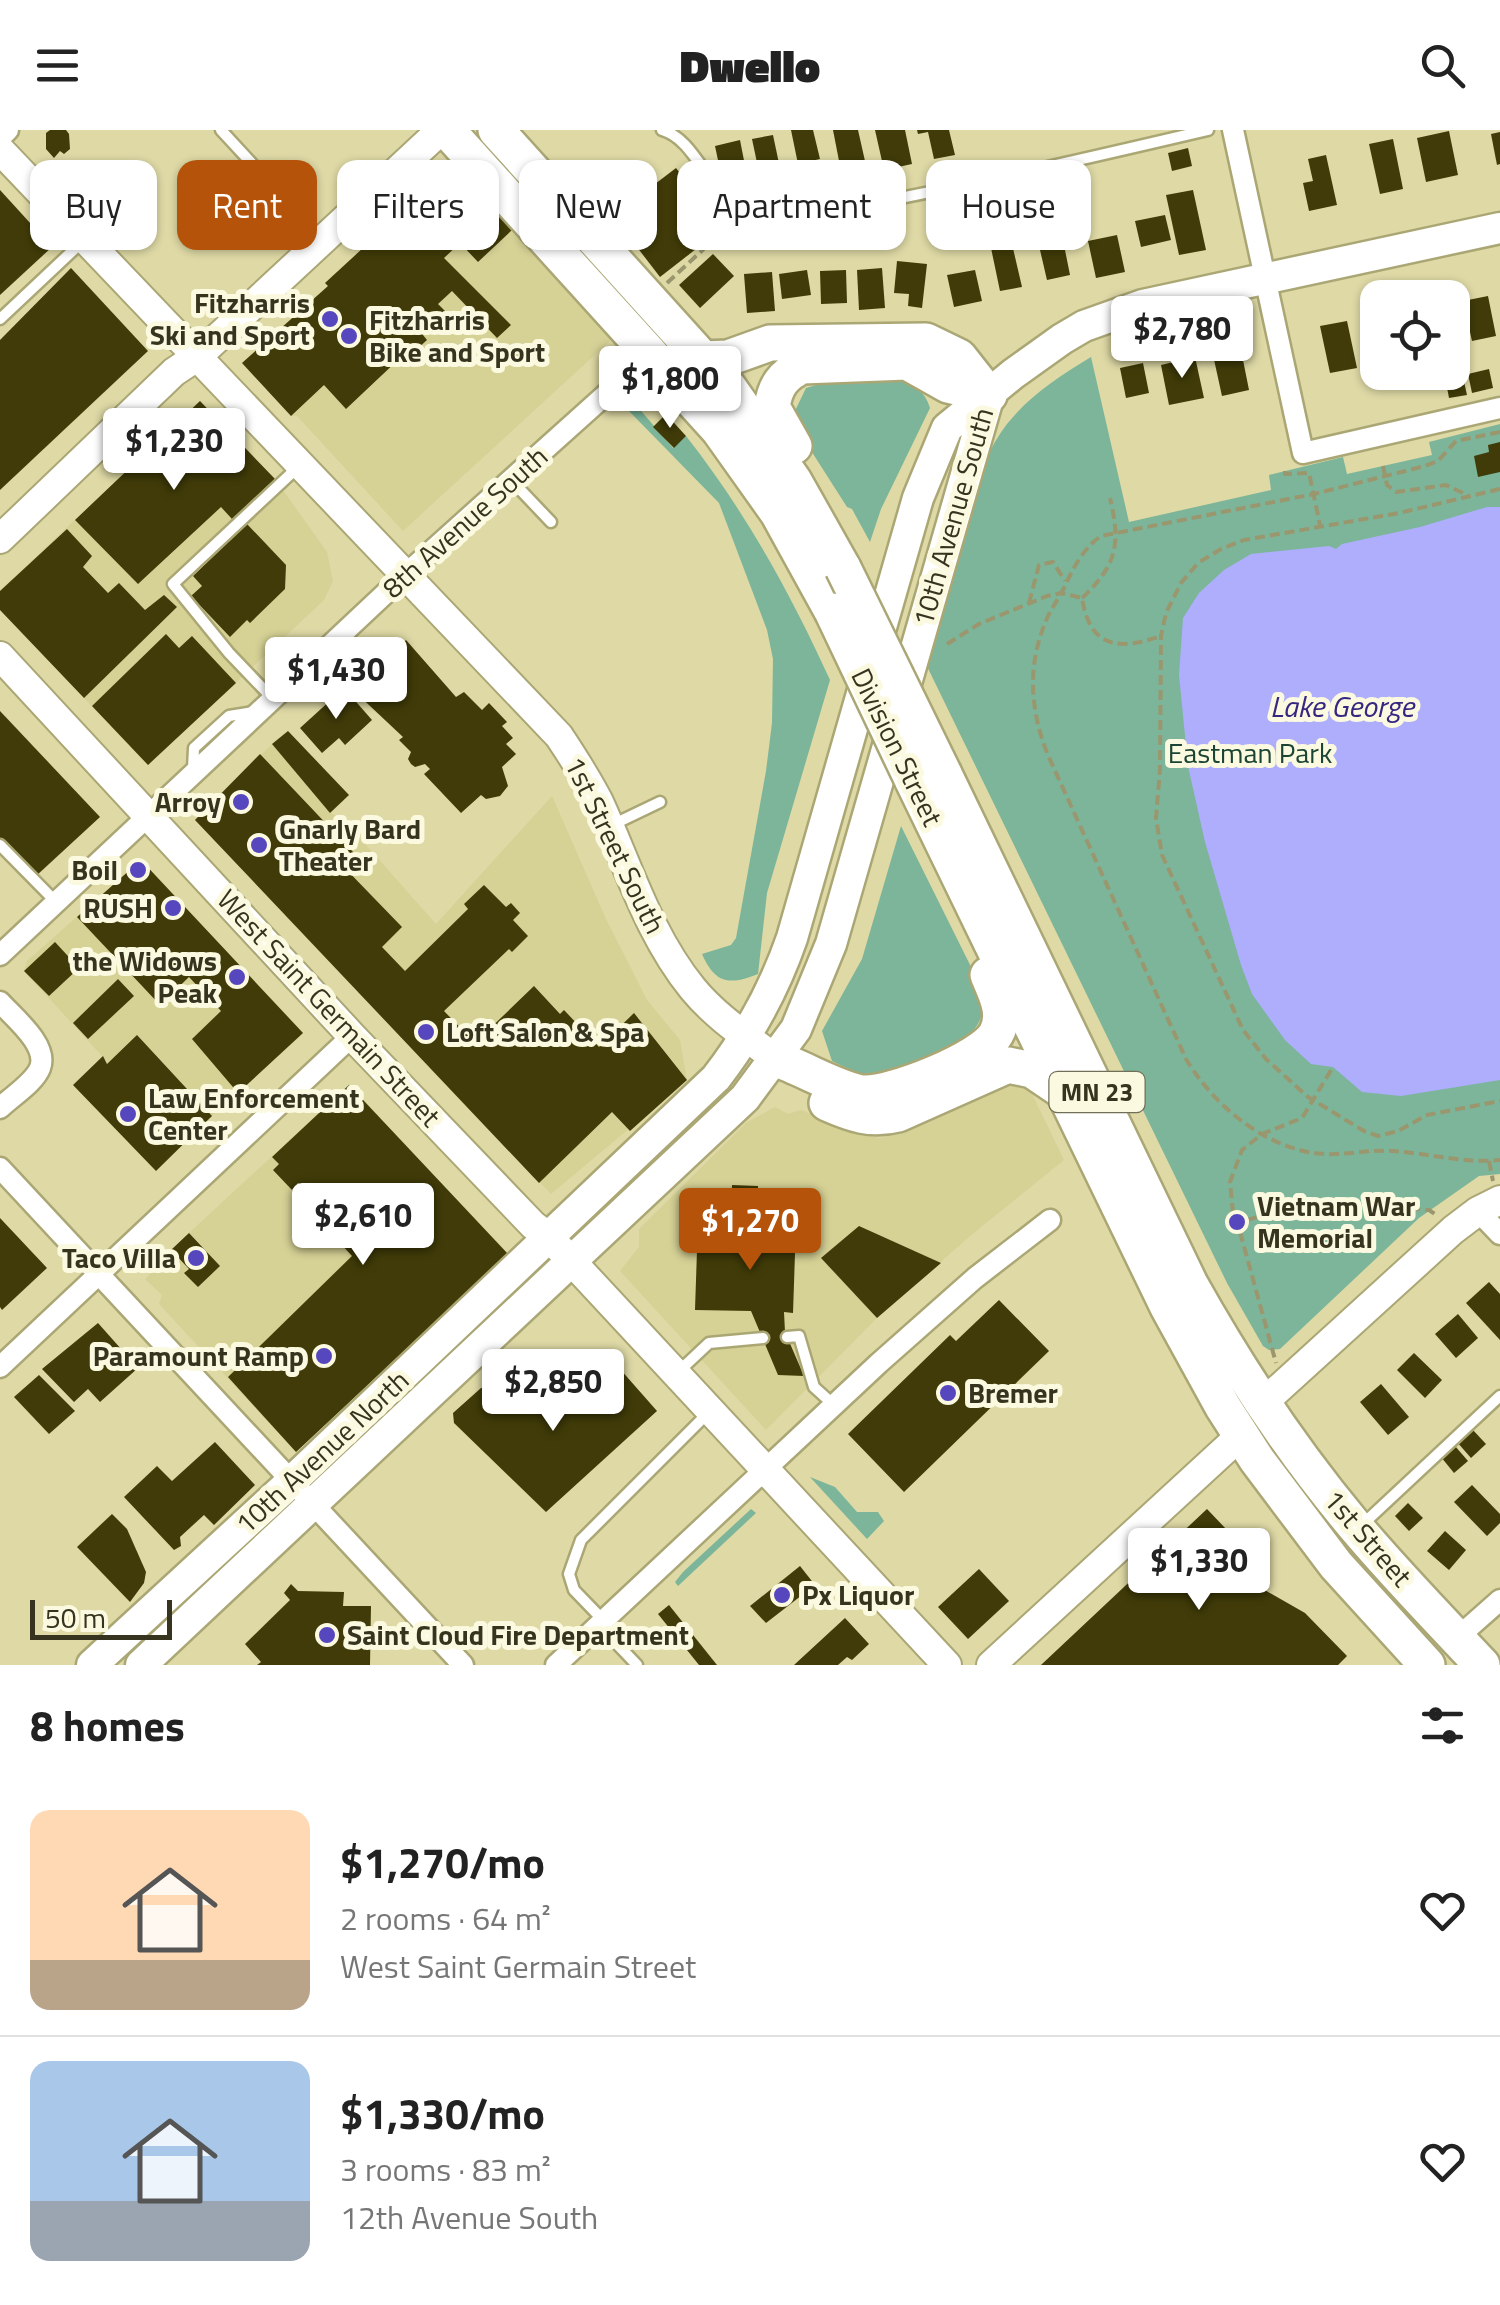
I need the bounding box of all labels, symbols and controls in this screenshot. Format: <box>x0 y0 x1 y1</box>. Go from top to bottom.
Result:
text: Dwello <box>680 31 820 99</box>
icon: menu <box>30 38 85 93</box>
icon: search <box>1415 38 1470 93</box>
chip: Buy <box>30 160 157 250</box>
chip: Rent <box>177 160 317 250</box>
chip: Filters <box>337 160 499 250</box>
chip: New <box>519 160 657 250</box>
chip: Apartment <box>677 160 906 250</box>
chip: House <box>926 160 1091 250</box>
map controls <box>1360 280 1470 390</box>
button: locate <box>1360 280 1470 390</box>
place label: Fitzharris Ski and Sport <box>150 281 310 356</box>
pin: $2,780 <box>1101 296 1263 381</box>
place label: Fitzharris Bike and Sport <box>369 298 545 373</box>
text: $2,780 <box>1133 304 1231 352</box>
marker: Fitzharris Ski and Sport <box>319 308 341 330</box>
marker: Fitzharris Bike and Sport <box>338 325 360 347</box>
pin: $1,800 <box>589 346 751 431</box>
text: $1,800 <box>621 354 719 402</box>
street label: 10th Avenue South <box>901 402 1004 631</box>
pin: $1,230 <box>93 408 255 493</box>
text: $1,230 <box>125 416 223 464</box>
street label: 8th Avenue South <box>372 435 557 608</box>
pin: $1,430 <box>255 637 417 722</box>
text: $1,430 <box>287 645 385 693</box>
street label: Division Street <box>841 660 954 833</box>
water label: Lake George <box>1270 683 1416 729</box>
park label: Eastman Park <box>1168 731 1332 774</box>
street label: 1st Street South <box>554 749 677 941</box>
place label: Arroy <box>155 780 221 823</box>
marker: Arroy <box>230 791 252 813</box>
place label: Gnarly Bard Theater <box>279 807 421 882</box>
marker: Gnarly Bard Theater <box>248 834 270 856</box>
place label: Boil <box>71 848 118 891</box>
marker: Boil <box>127 859 149 881</box>
street label: West Saint Germain Street <box>207 879 451 1136</box>
place label: RUSH <box>83 886 153 929</box>
marker: RUSH <box>162 897 184 919</box>
place label: the Widows Peak <box>73 939 218 1014</box>
marker: the Widows Peak <box>226 966 248 988</box>
place label: Loft Salon & Spa <box>446 1010 645 1053</box>
marker: Loft Salon & Spa <box>415 1021 437 1043</box>
road number: MN 23 <box>1050 1072 1144 1112</box>
place label: Law Enforcement Center <box>148 1076 360 1151</box>
marker: Law Enforcement Center <box>117 1103 139 1125</box>
pin: $2,610 <box>282 1183 444 1268</box>
place label: Vietnam War Memorial <box>1257 1184 1415 1259</box>
pin: $1,270 <box>669 1188 831 1273</box>
text: $2,610 <box>314 1191 412 1239</box>
text: $1,270 <box>701 1196 799 1244</box>
marker: Vietnam War Memorial <box>1226 1211 1248 1233</box>
place label: Taco Villa <box>62 1236 176 1279</box>
marker: Taco Villa <box>185 1247 207 1269</box>
place label: Paramount Ramp <box>93 1334 304 1377</box>
marker: Paramount Ramp <box>313 1345 335 1367</box>
pin: $2,850 <box>472 1349 634 1434</box>
text: $2,850 <box>504 1357 602 1405</box>
street label: 10th Avenue North <box>225 1359 418 1544</box>
place label: Bremer <box>968 1371 1058 1414</box>
marker: Bremer <box>937 1382 959 1404</box>
street label: 1st Street <box>1314 1479 1423 1596</box>
pin: $1,330 <box>1118 1528 1280 1613</box>
text: $1,330 <box>1150 1536 1248 1584</box>
place label: Px Liquor <box>802 1573 914 1616</box>
marker: Px Liquor <box>771 1584 793 1606</box>
scale bar <box>30 1595 172 1640</box>
text: 50 m <box>45 1596 106 1639</box>
place label: Saint Cloud Fire Department <box>347 1613 689 1656</box>
marker: Saint Cloud Fire Department <box>316 1624 338 1646</box>
text: 8 homes <box>30 1693 185 1757</box>
icon: filters <box>1415 1698 1470 1753</box>
text: $1,270/mo <box>340 1830 545 1894</box>
icon: home <box>110 1850 230 1970</box>
icon: heart <box>1415 1883 1470 1938</box>
text: 2 rooms · 64 m² <box>340 1894 551 1942</box>
text: West Saint Germain Street <box>340 1942 696 1990</box>
text: $1,330/mo <box>340 2081 545 2145</box>
icon: home <box>110 2101 230 2221</box>
icon: heart <box>1415 2134 1470 2189</box>
text: 3 rooms · 83 m² <box>340 2145 551 2193</box>
text: 12th Avenue South <box>340 2193 598 2241</box>

